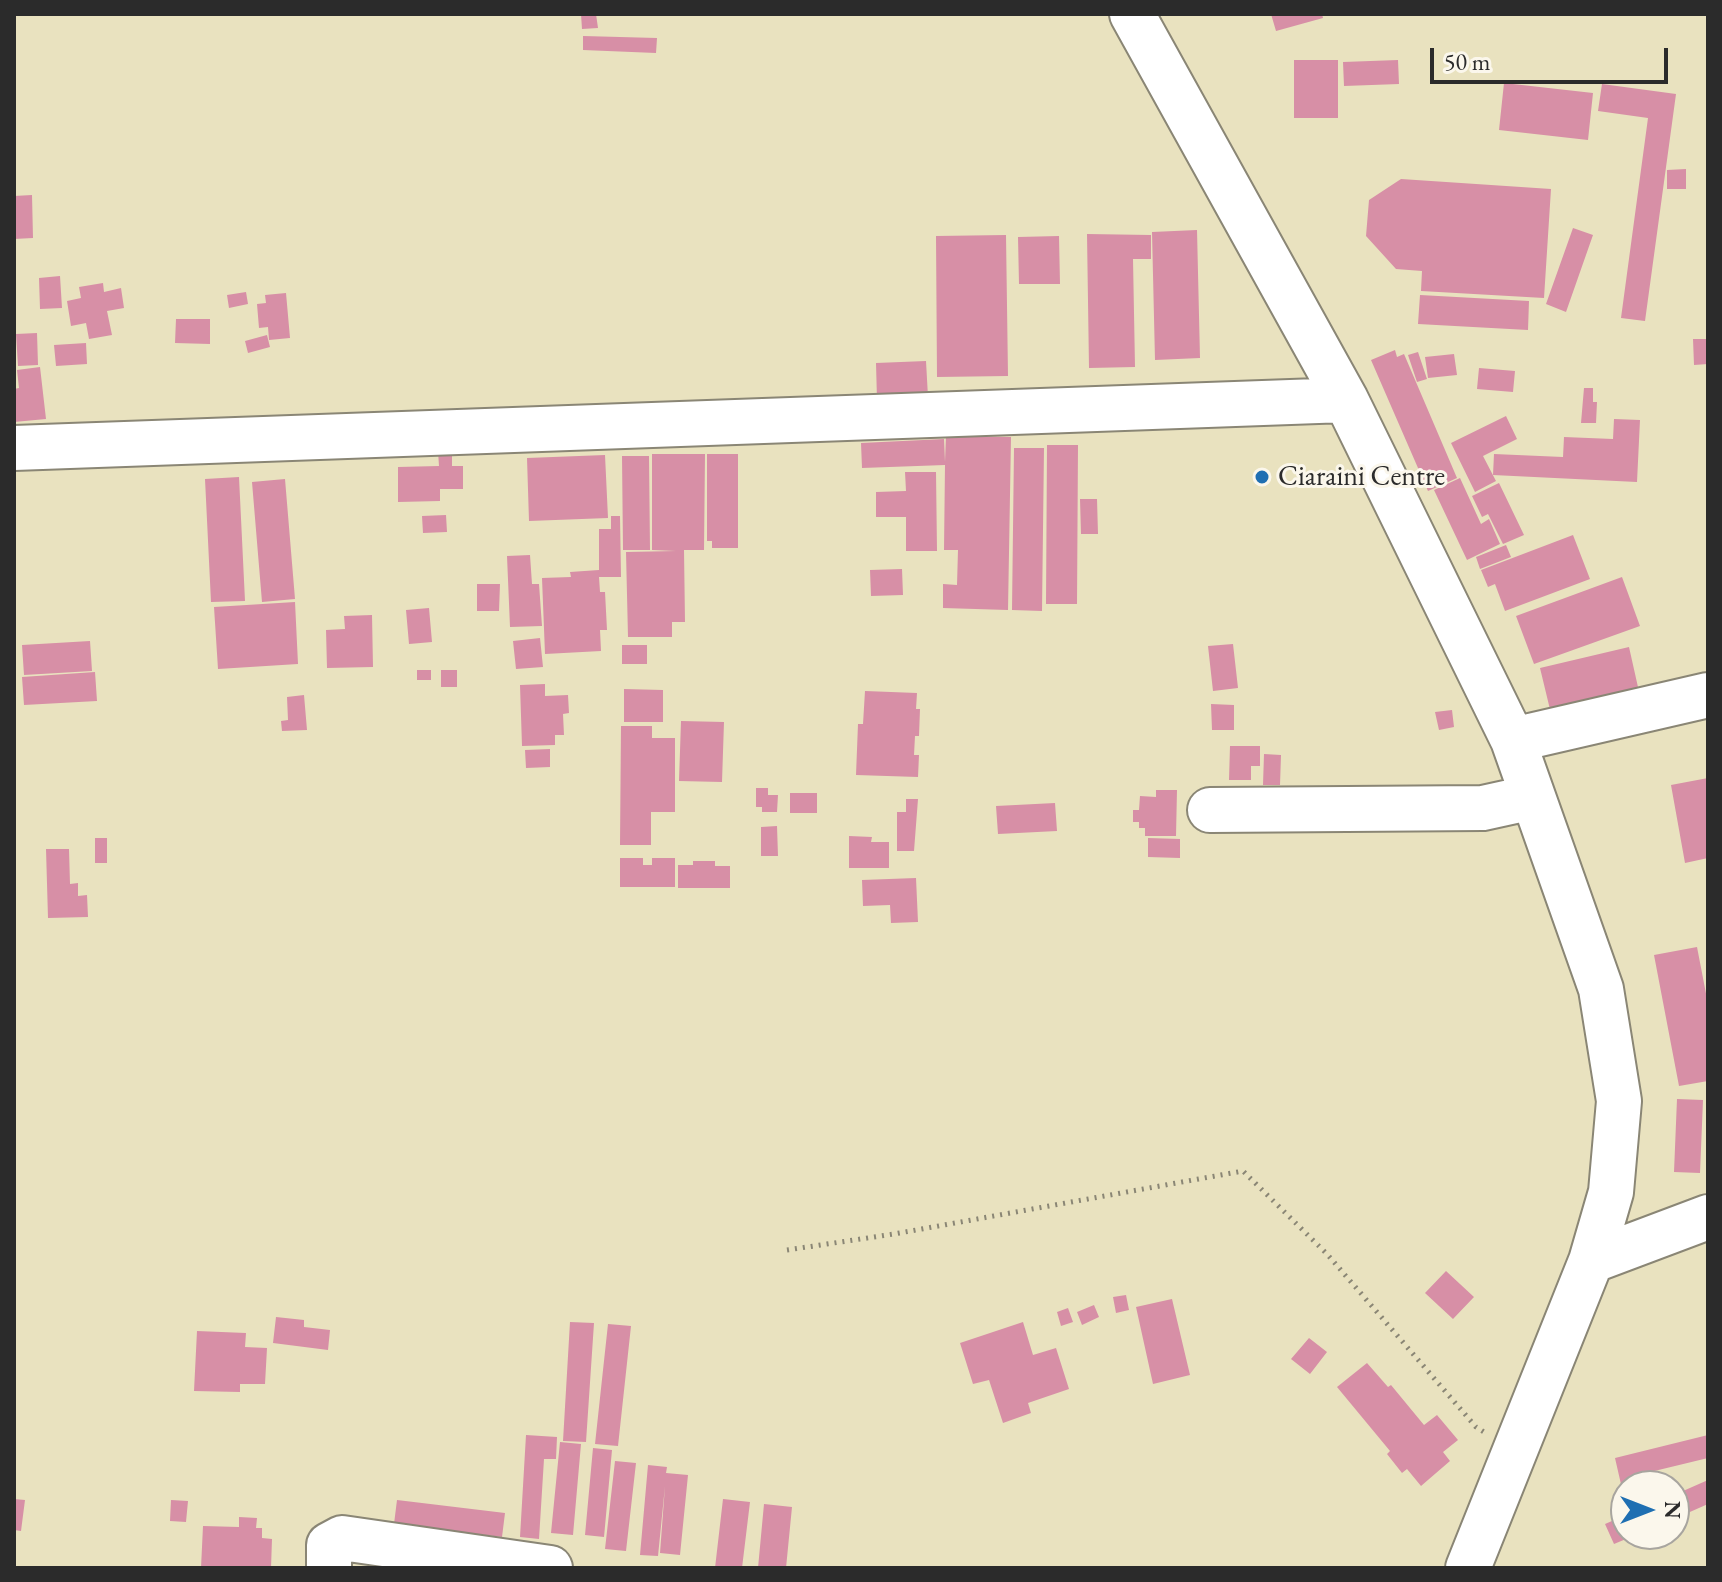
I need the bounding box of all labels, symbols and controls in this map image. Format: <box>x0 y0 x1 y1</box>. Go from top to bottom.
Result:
scale bar <box>1434 32 1672 82</box>
text: 50 m <box>1444 46 1491 77</box>
place label: Ciaraini Centre <box>1278 460 1445 494</box>
marker: Ciaraini Centre <box>1253 468 1271 486</box>
north arrow <box>1610 1470 1690 1550</box>
text: N <box>1658 1501 1687 1519</box>

